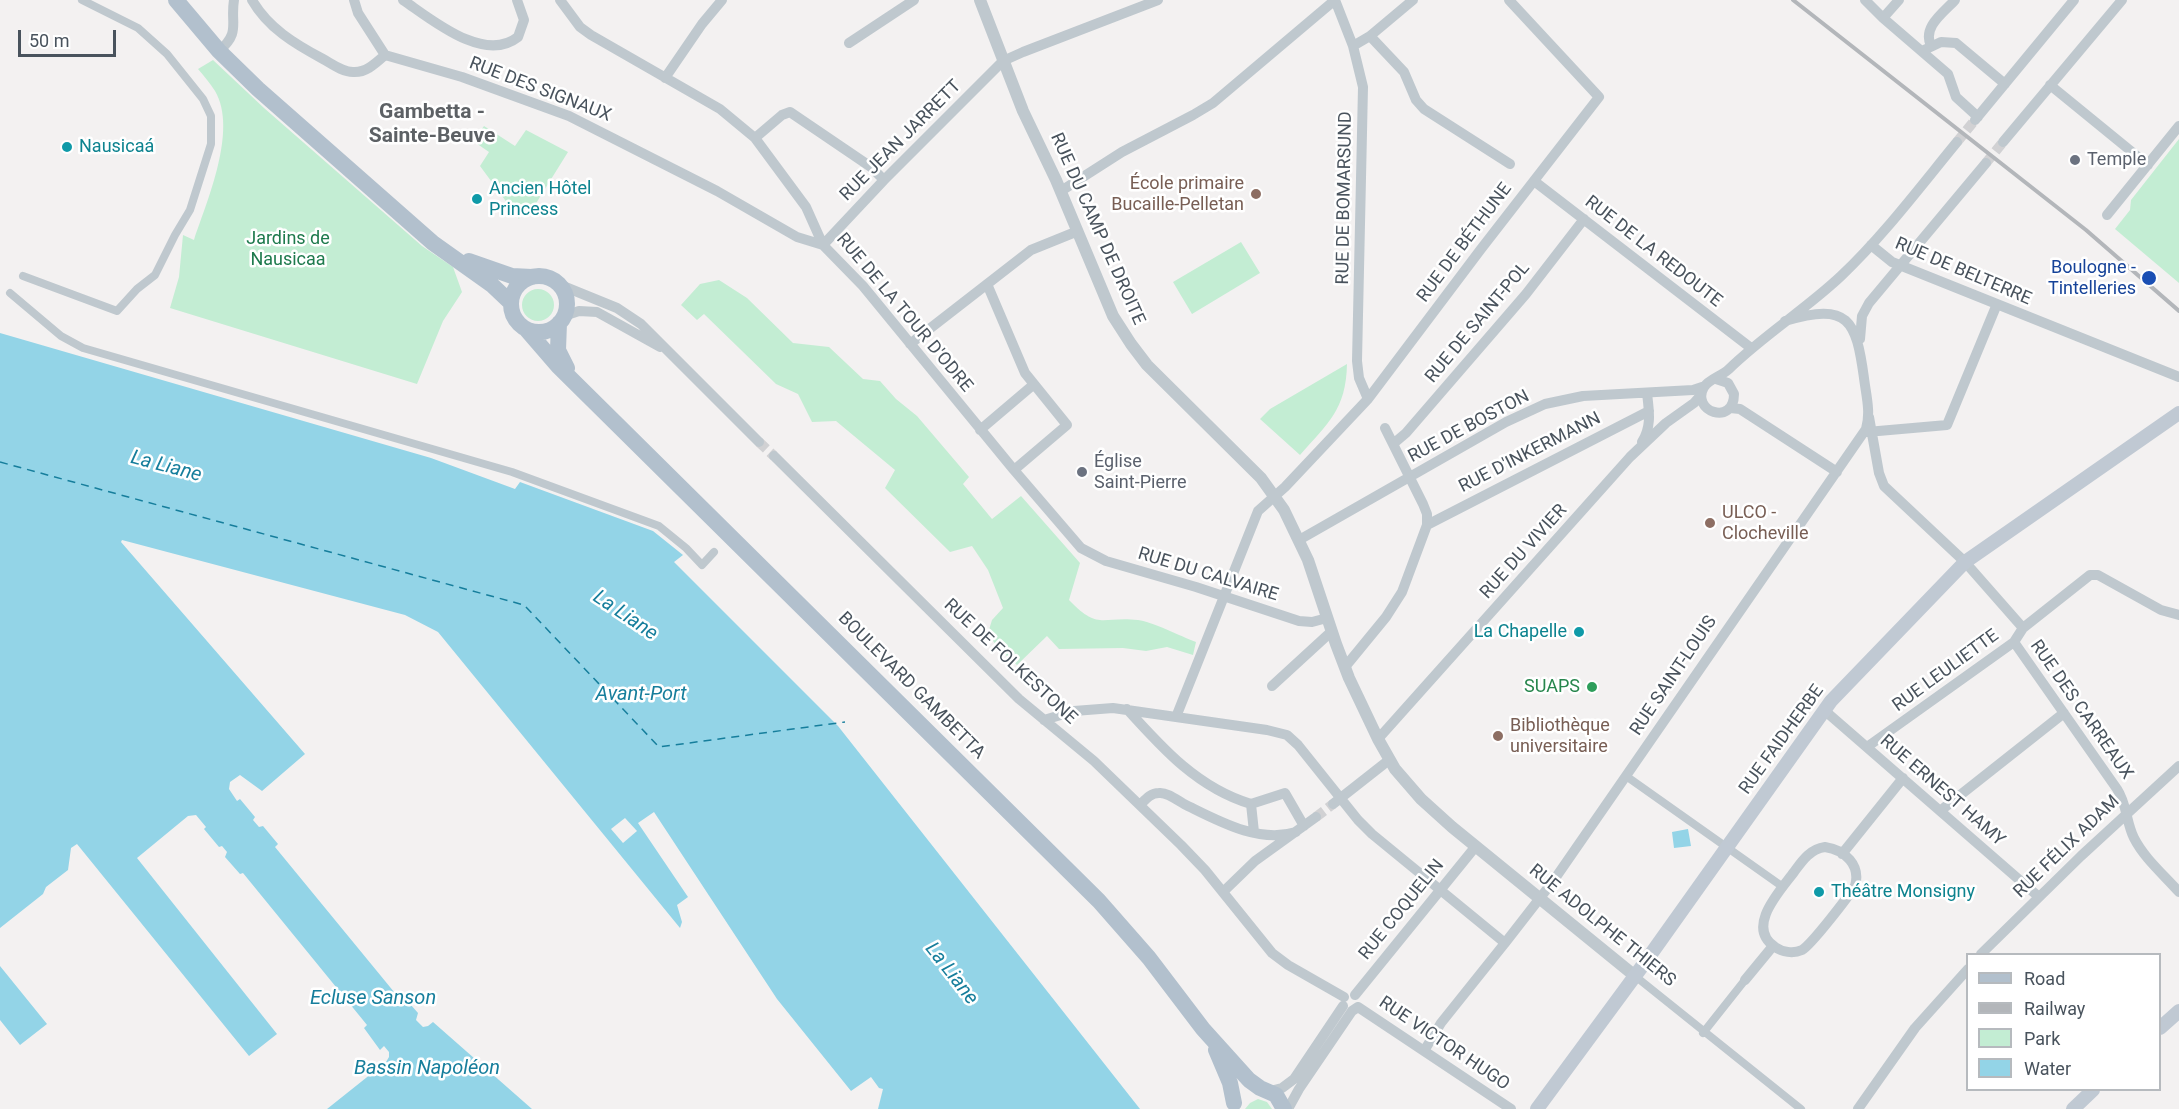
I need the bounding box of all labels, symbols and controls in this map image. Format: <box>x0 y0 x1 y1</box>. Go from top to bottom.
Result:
scale bar <box>21 18 118 56</box>
text: 50 m <box>29 30 69 51</box>
street label: RUE DES SIGNAUX <box>466 53 614 127</box>
street label: RUE JEAN JARRETT <box>836 76 966 206</box>
district label: Gambetta - Sainte-Beuve <box>369 100 495 150</box>
street label: RUE DE BOMARSUND <box>1333 111 1357 285</box>
street label: RUE DU CAMP DE DROITE <box>1045 130 1149 328</box>
place label: Nausicaá <box>79 136 154 158</box>
marker: Nausicaá <box>60 140 74 154</box>
place label: Temple <box>2087 149 2146 171</box>
marker: Temple <box>2068 153 2082 167</box>
place label: École primaire Bucaille-Pelletan <box>1111 173 1244 216</box>
place label: Ancien Hôtel Princess <box>489 178 591 220</box>
street label: RUE DE BÉTHUNE <box>1413 179 1517 307</box>
marker: École primaire Bucaille-Pelletan <box>1249 187 1263 201</box>
marker: Ancien Hôtel Princess <box>470 192 484 206</box>
street label: RUE DE LA REDOUTE <box>1580 192 1726 312</box>
park label: Jardins de Nausicaa <box>246 228 330 270</box>
street label: RUE DE LA TOUR D'ODRE <box>831 229 977 397</box>
street label: RUE DE BELTERRE <box>1892 234 2034 310</box>
place label: Boulogne - Tintelleries <box>2048 257 2136 300</box>
street label: RUE DE SAINT-POL <box>1421 258 1535 388</box>
marker: Boulogne - Tintelleries <box>2140 269 2158 287</box>
street label: RUE DE BOSTON <box>1405 386 1533 468</box>
street label: RUE D'INKERMANN <box>1456 408 1604 498</box>
water label: La Liane <box>128 446 204 488</box>
place label: Église Saint-Pierre <box>1094 451 1187 494</box>
marker: Église Saint-Pierre <box>1075 465 1089 479</box>
street label: RUE DU VIVIER <box>1476 500 1572 604</box>
place label: ULCO - Clocheville <box>1722 502 1809 544</box>
marker: ULCO - Clocheville <box>1703 516 1717 530</box>
street label: RUE DU CALVAIRE <box>1135 543 1281 607</box>
water label: La Liane <box>588 586 662 646</box>
street label: RUE DE FOLKESTONE <box>939 595 1081 729</box>
street label: BOULEVARD GAMBETTA <box>833 608 989 764</box>
street label: RUE SAINT-LOUIS <box>1626 612 1722 740</box>
place label: La Chapelle <box>1474 621 1567 643</box>
marker: La Chapelle <box>1572 625 1586 639</box>
street label: RUE LEULIETTE <box>1889 625 2003 717</box>
street label: RUE DES CARREAUX <box>2025 636 2137 784</box>
place label: SUAPS <box>1524 676 1580 698</box>
marker: SUAPS <box>1585 680 1599 694</box>
street label: RUE FAIDHERBE <box>1735 681 1829 799</box>
water label: Avant-Port <box>596 683 686 707</box>
place label: Bibliothèque universitaire <box>1510 715 1610 758</box>
marker: Bibliothèque universitaire <box>1491 729 1505 743</box>
street label: RUE ERNEST HAMY <box>1875 731 2009 851</box>
street label: RUE FÉLIX ADAM <box>2010 791 2124 903</box>
street label: RUE COQUELIN <box>1355 855 1449 965</box>
street label: RUE ADOLPHE THIERS <box>1524 860 1680 992</box>
place label: Théâtre Monsigny <box>1831 881 1975 903</box>
marker: Théâtre Monsigny <box>1812 885 1826 899</box>
water label: La Liane <box>919 938 983 1010</box>
legend <box>1966 953 2161 1091</box>
text: Road <box>2024 968 2065 989</box>
water label: Ecluse Sanson <box>310 987 436 1011</box>
street label: RUE VICTOR HUGO <box>1375 992 1513 1096</box>
text: Railway <box>2024 998 2085 1019</box>
text: Park <box>2024 1028 2060 1049</box>
water label: Bassin Napoléon <box>354 1057 500 1081</box>
text: Water <box>2024 1058 2071 1079</box>

